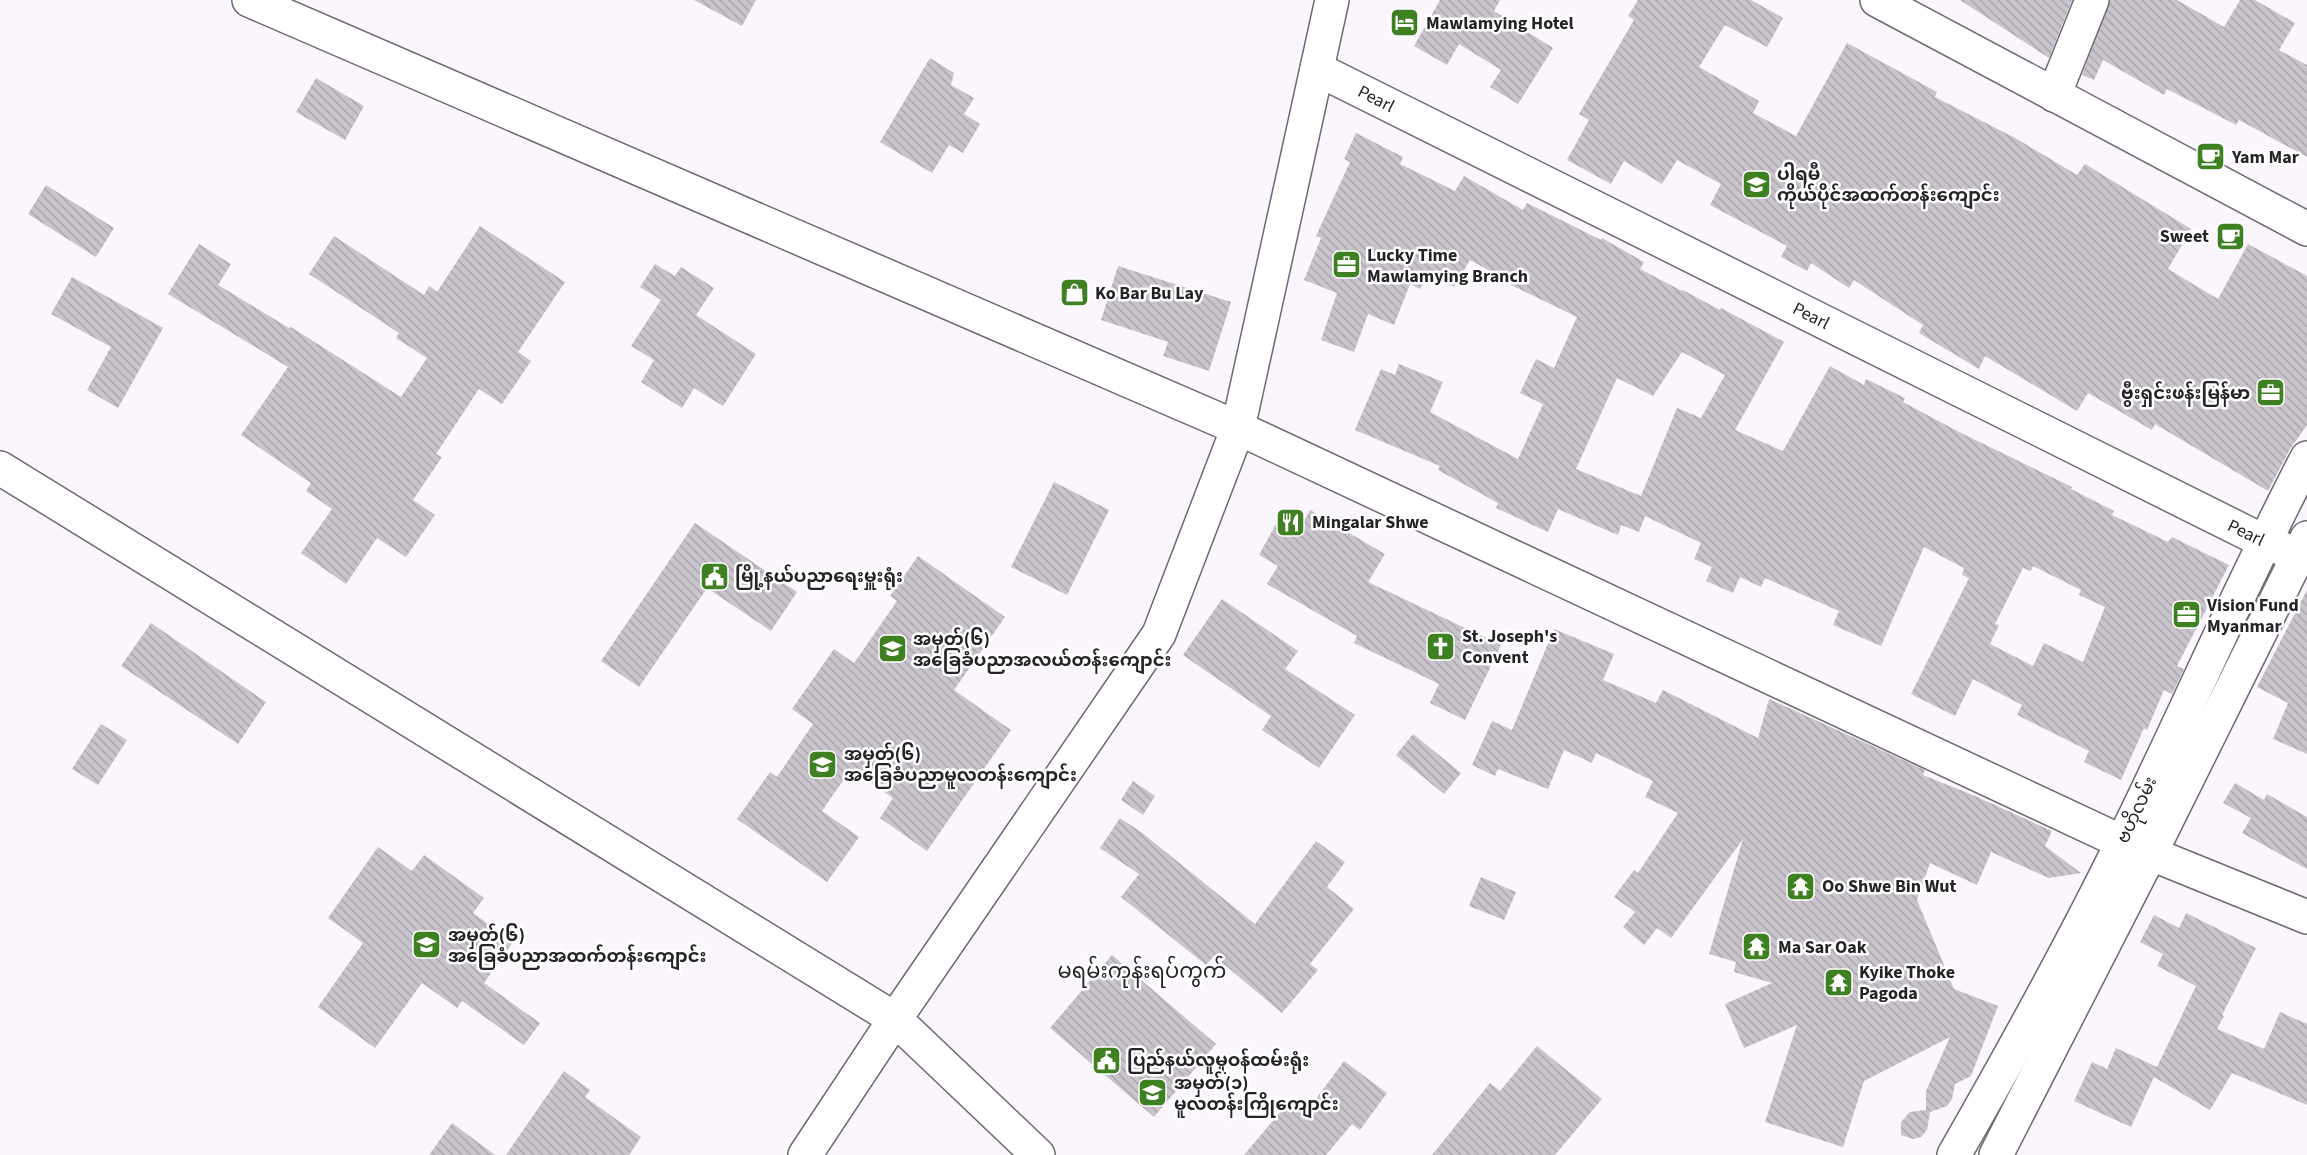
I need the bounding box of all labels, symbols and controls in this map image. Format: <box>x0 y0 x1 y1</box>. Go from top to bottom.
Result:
hotel icon: Mawlamying Hotel <box>1389 7 1421 39</box>
place label: Mawlamying Hotel <box>1426 11 1574 36</box>
street label: Pearl <box>1353 79 1399 119</box>
cafe icon: Yam Mar <box>2195 141 2227 173</box>
place label: Yam Mar <box>2231 145 2300 170</box>
place label: ပါရမီ ကိုယ်ပိုင်အထက်တန်းကျောင်း <box>1777 162 2000 210</box>
school or university icon: ပါရမီ ကိုယ်ပိုင်အထက်တန်းကျောင်း <box>1740 168 1772 200</box>
cafe icon: Sweet <box>2214 220 2246 252</box>
place label: Sweet <box>2160 224 2209 249</box>
place label: Lucky Time Mawlamying Branch <box>1367 243 1528 289</box>
office icon: Lucky Time Mawlamying Branch <box>1330 249 1362 281</box>
shop icon: Ko Bar Bu Lay <box>1058 277 1090 309</box>
place label: Ko Bar Bu Lay <box>1095 281 1204 306</box>
street label: Pearl <box>1788 296 1834 336</box>
office icon: ဗွီးရှင်းဖန်းမြန်မာ <box>2255 377 2287 409</box>
place label: ဗွီးရှင်းဖန်းမြန်မာ <box>2121 381 2250 407</box>
restaurant icon: Mingalar Shwe <box>1275 506 1307 538</box>
place label: Mingalar Shwe <box>1312 510 1429 535</box>
street label: Pearl <box>2223 513 2269 553</box>
public building icon: မြို့နယ်ပညာရေးမှူးရုံး <box>698 560 730 592</box>
place label: မြို့နယ်ပညာရေးမှူးရုံး <box>735 564 903 590</box>
place label: Vision Fund Myanmar <box>2206 593 2299 639</box>
office icon: Vision Fund Myanmar <box>2170 599 2202 631</box>
place label: St. Joseph's Convent <box>1462 624 1557 670</box>
place label: အမှတ်(၆) အခြေခံပညာအလယ်တန်းကျောင်း <box>913 627 1171 675</box>
church icon: St. Joseph's Convent <box>1425 630 1457 662</box>
school or university icon: အမှတ်(၆) အခြေခံပညာအလယ်တန်းကျောင်း <box>876 633 908 665</box>
place label: အမှတ်(၆) အခြေခံပညာမူလတန်းကျောင်း <box>844 742 1077 790</box>
school or university icon: အမှတ်(၆) အခြေခံပညာမူလတန်းကျောင်း <box>807 748 839 780</box>
street label: ဗဟိုလမ်း <box>2109 772 2165 848</box>
temple icon: Oo Shwe Bin Wut <box>1785 870 1817 902</box>
place label: Oo Shwe Bin Wut <box>1822 874 1957 899</box>
place label: အမှတ်(၆) အခြေခံပညာအထက်တန်းကျောင်း <box>448 923 706 971</box>
school or university icon: အမှတ်(၆) အခြေခံပညာအထက်တန်းကျောင်း <box>411 929 443 961</box>
temple icon: Ma Sar Oak <box>1741 931 1773 963</box>
place label: Ma Sar Oak <box>1778 935 1867 960</box>
district label: မရမ်းကုန်းရပ်ကွက် <box>1058 955 1226 988</box>
place label: Kyike Thoke Pagoda <box>1859 960 1955 1006</box>
temple icon: Kyike Thoke Pagoda <box>1822 966 1854 998</box>
public building icon: ပြည်နယ်လူမှုဝန်ထမ်းရုံး <box>1090 1044 1122 1076</box>
place label: ပြည်နယ်လူမှုဝန်ထမ်းရုံး <box>1127 1048 1309 1074</box>
place label: အမှတ်(၁) မူလတန်းကြိုကျောင်း <box>1174 1071 1339 1119</box>
school or university icon: အမှတ်(၁) မူလတန်းကြိုကျောင်း <box>1137 1077 1169 1109</box>

